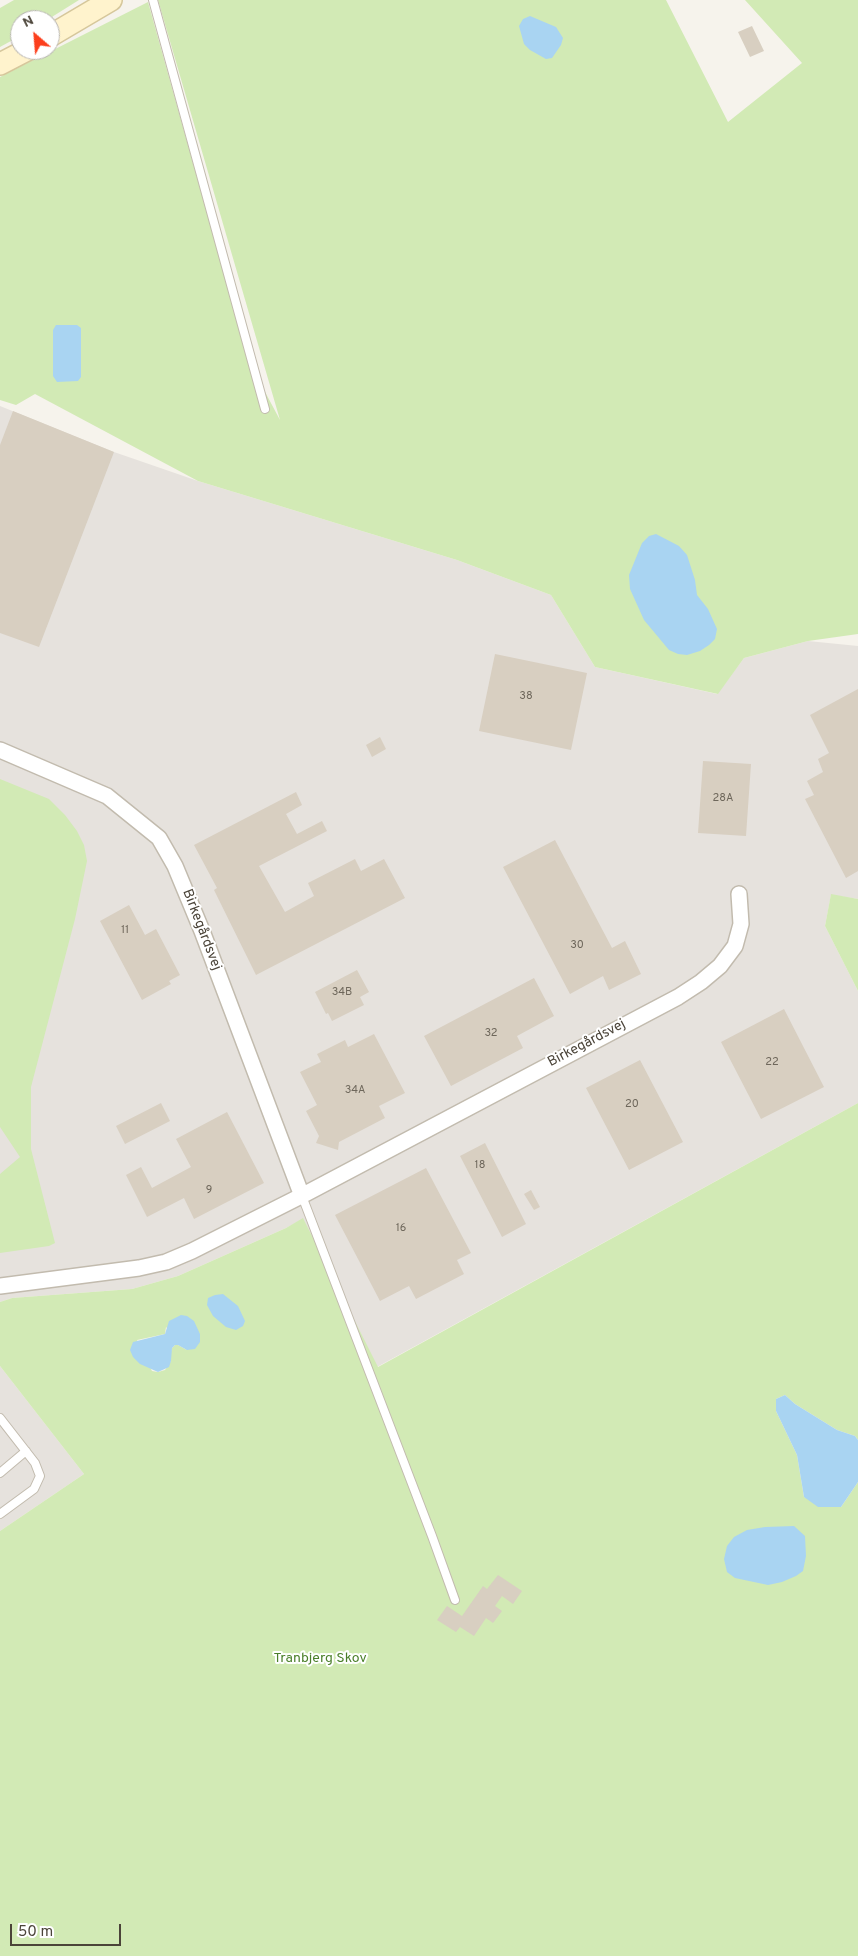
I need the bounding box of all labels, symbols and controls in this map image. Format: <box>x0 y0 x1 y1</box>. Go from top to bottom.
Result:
north arrow <box>10 10 60 60</box>
text: N <box>20 12 37 32</box>
house number: 38 <box>519 690 533 704</box>
house number: 28A <box>713 792 733 806</box>
street label: Birkegårdsvej <box>178 887 224 973</box>
house number: 11 <box>121 924 129 938</box>
house number: 30 <box>570 939 584 953</box>
house number: 34B <box>332 986 352 1000</box>
street label: Birkegårdsvej <box>545 1016 629 1072</box>
house number: 32 <box>484 1027 498 1041</box>
house number: 22 <box>765 1056 779 1070</box>
house number: 34A <box>345 1084 365 1098</box>
house number: 20 <box>625 1098 639 1112</box>
house number: 18 <box>475 1159 485 1173</box>
house number: 9 <box>206 1184 212 1198</box>
house number: 16 <box>396 1222 406 1236</box>
park label: Tranbjerg Skov <box>273 1651 367 1667</box>
scale bar <box>12 1914 124 1946</box>
text: 50 m <box>18 1923 53 1942</box>

